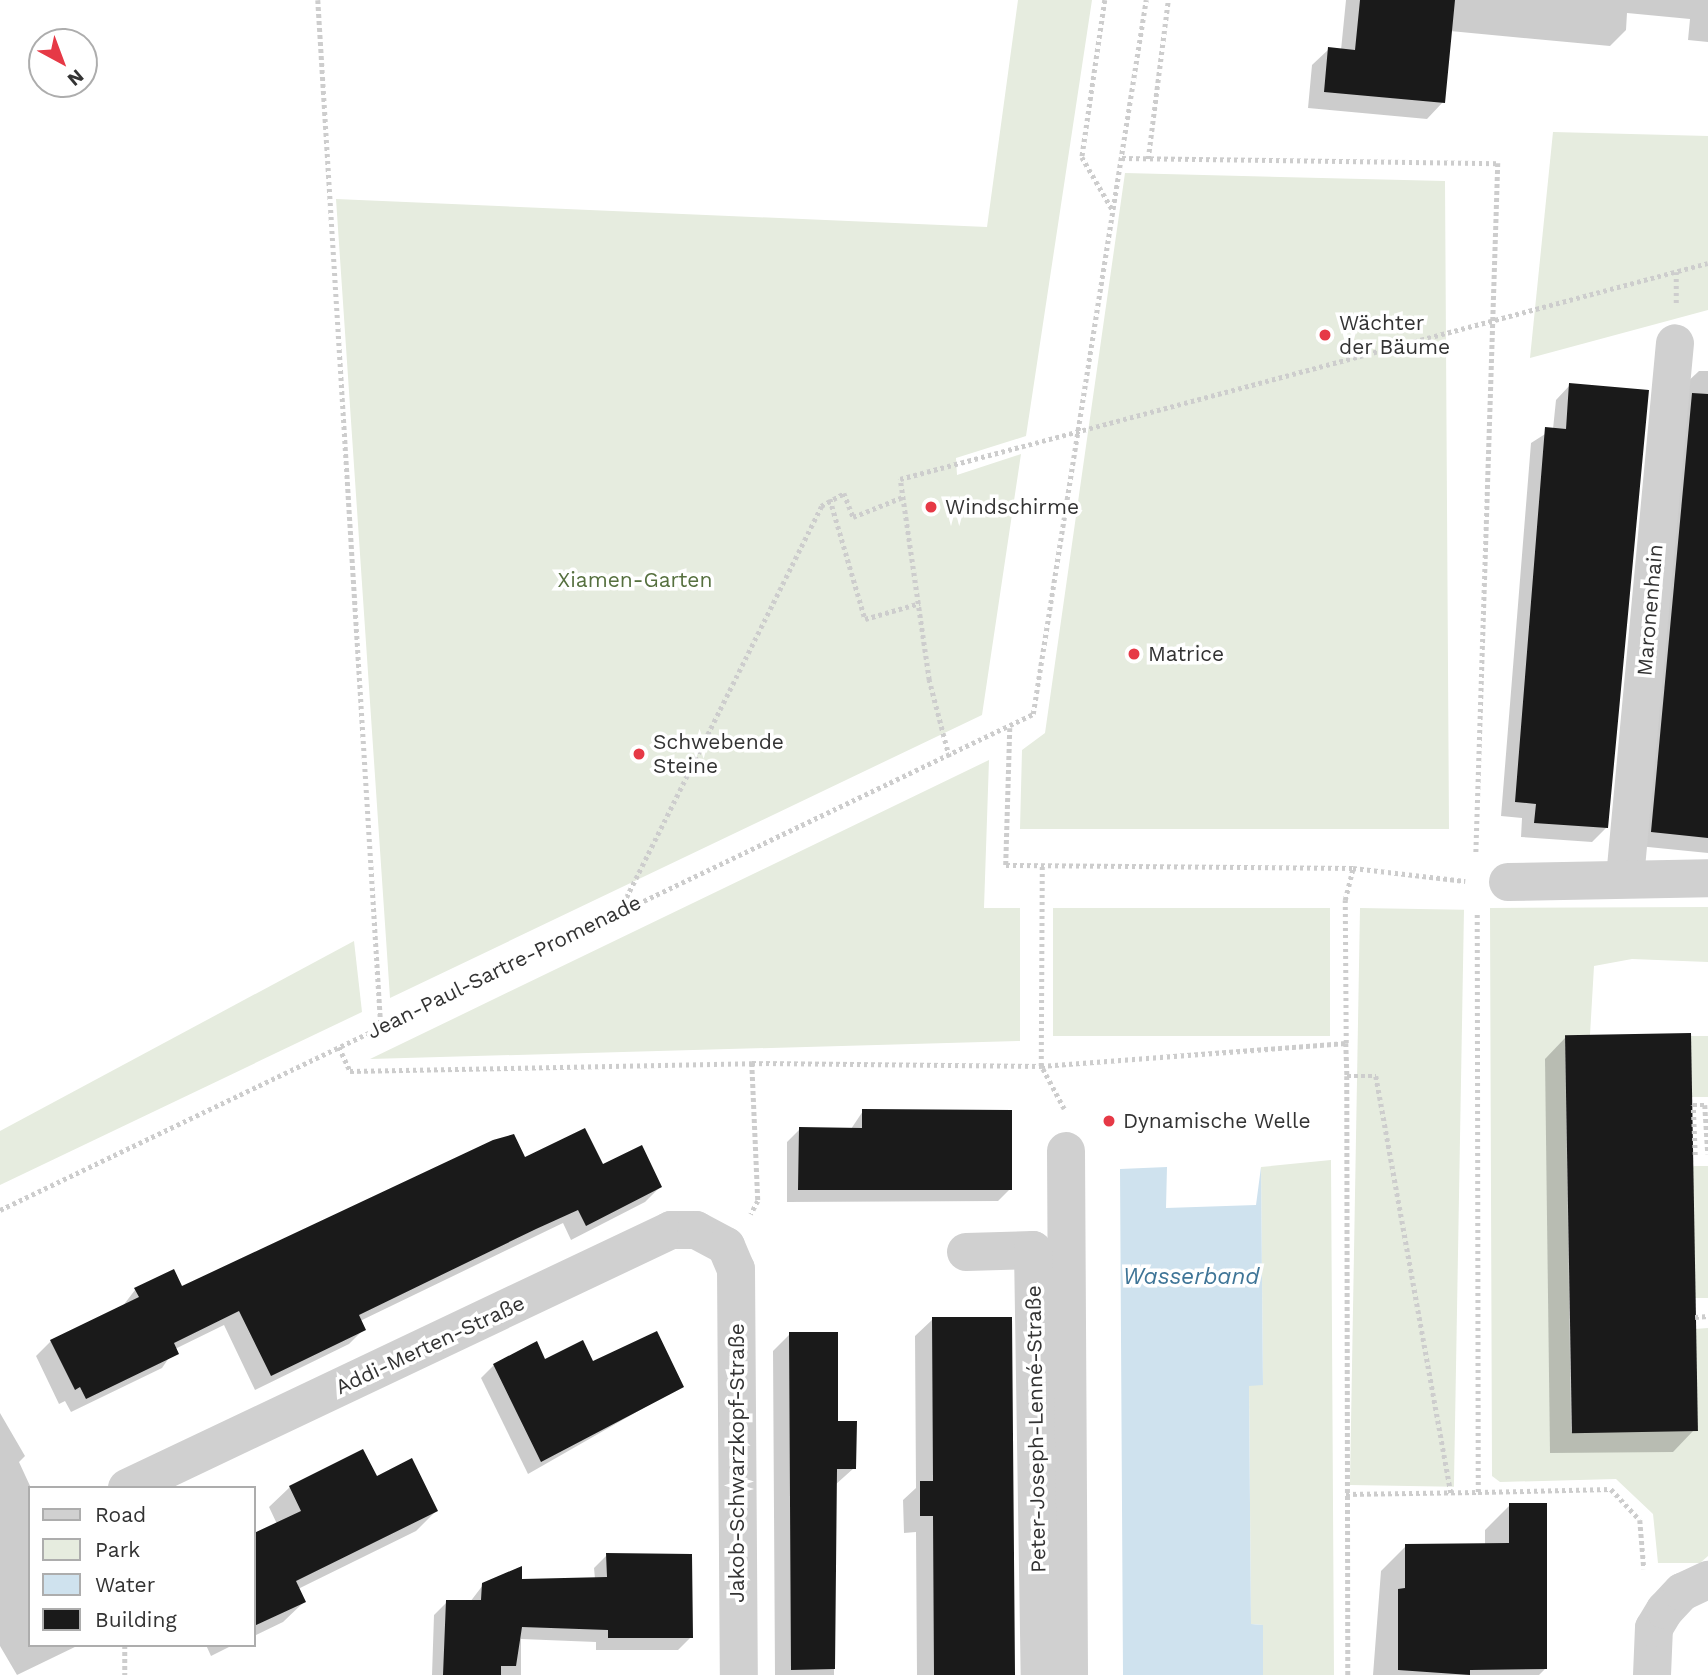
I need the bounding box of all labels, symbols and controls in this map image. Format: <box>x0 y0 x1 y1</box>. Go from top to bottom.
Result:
north arrow <box>28 28 98 98</box>
text: N <box>63 64 89 91</box>
place label: Wächter der Bäume <box>1339 310 1451 360</box>
marker: Wächter der Bäume <box>1317 327 1333 343</box>
place label: Windschirme <box>945 494 1079 520</box>
marker: Windschirme <box>923 499 939 515</box>
street label: Maronenhain <box>1632 543 1668 677</box>
park label: Xiamen-Garten <box>558 567 712 593</box>
place label: Matrice <box>1148 641 1224 667</box>
marker: Matrice <box>1126 646 1142 662</box>
place label: Schwebende Steine <box>653 729 784 779</box>
marker: Schwebende Steine <box>631 746 647 762</box>
street label: Jean-Paul-Sartre-Promenade <box>363 890 645 1044</box>
place label: Dynamische Welle <box>1123 1108 1311 1134</box>
marker: Dynamische Welle <box>1101 1113 1117 1129</box>
water label: Wasserband <box>1123 1263 1259 1291</box>
street label: Peter-Joseph-Lenné-Straße <box>1021 1285 1051 1573</box>
street label: Addi-Merten-Straße <box>331 1290 529 1400</box>
street label: Jakob-Schwarzkopf-Straße <box>724 1323 750 1603</box>
legend <box>28 1486 256 1647</box>
text: Road <box>95 1502 146 1527</box>
text: Park <box>95 1537 140 1562</box>
text: Water <box>95 1572 155 1597</box>
text: Building <box>95 1607 177 1632</box>

